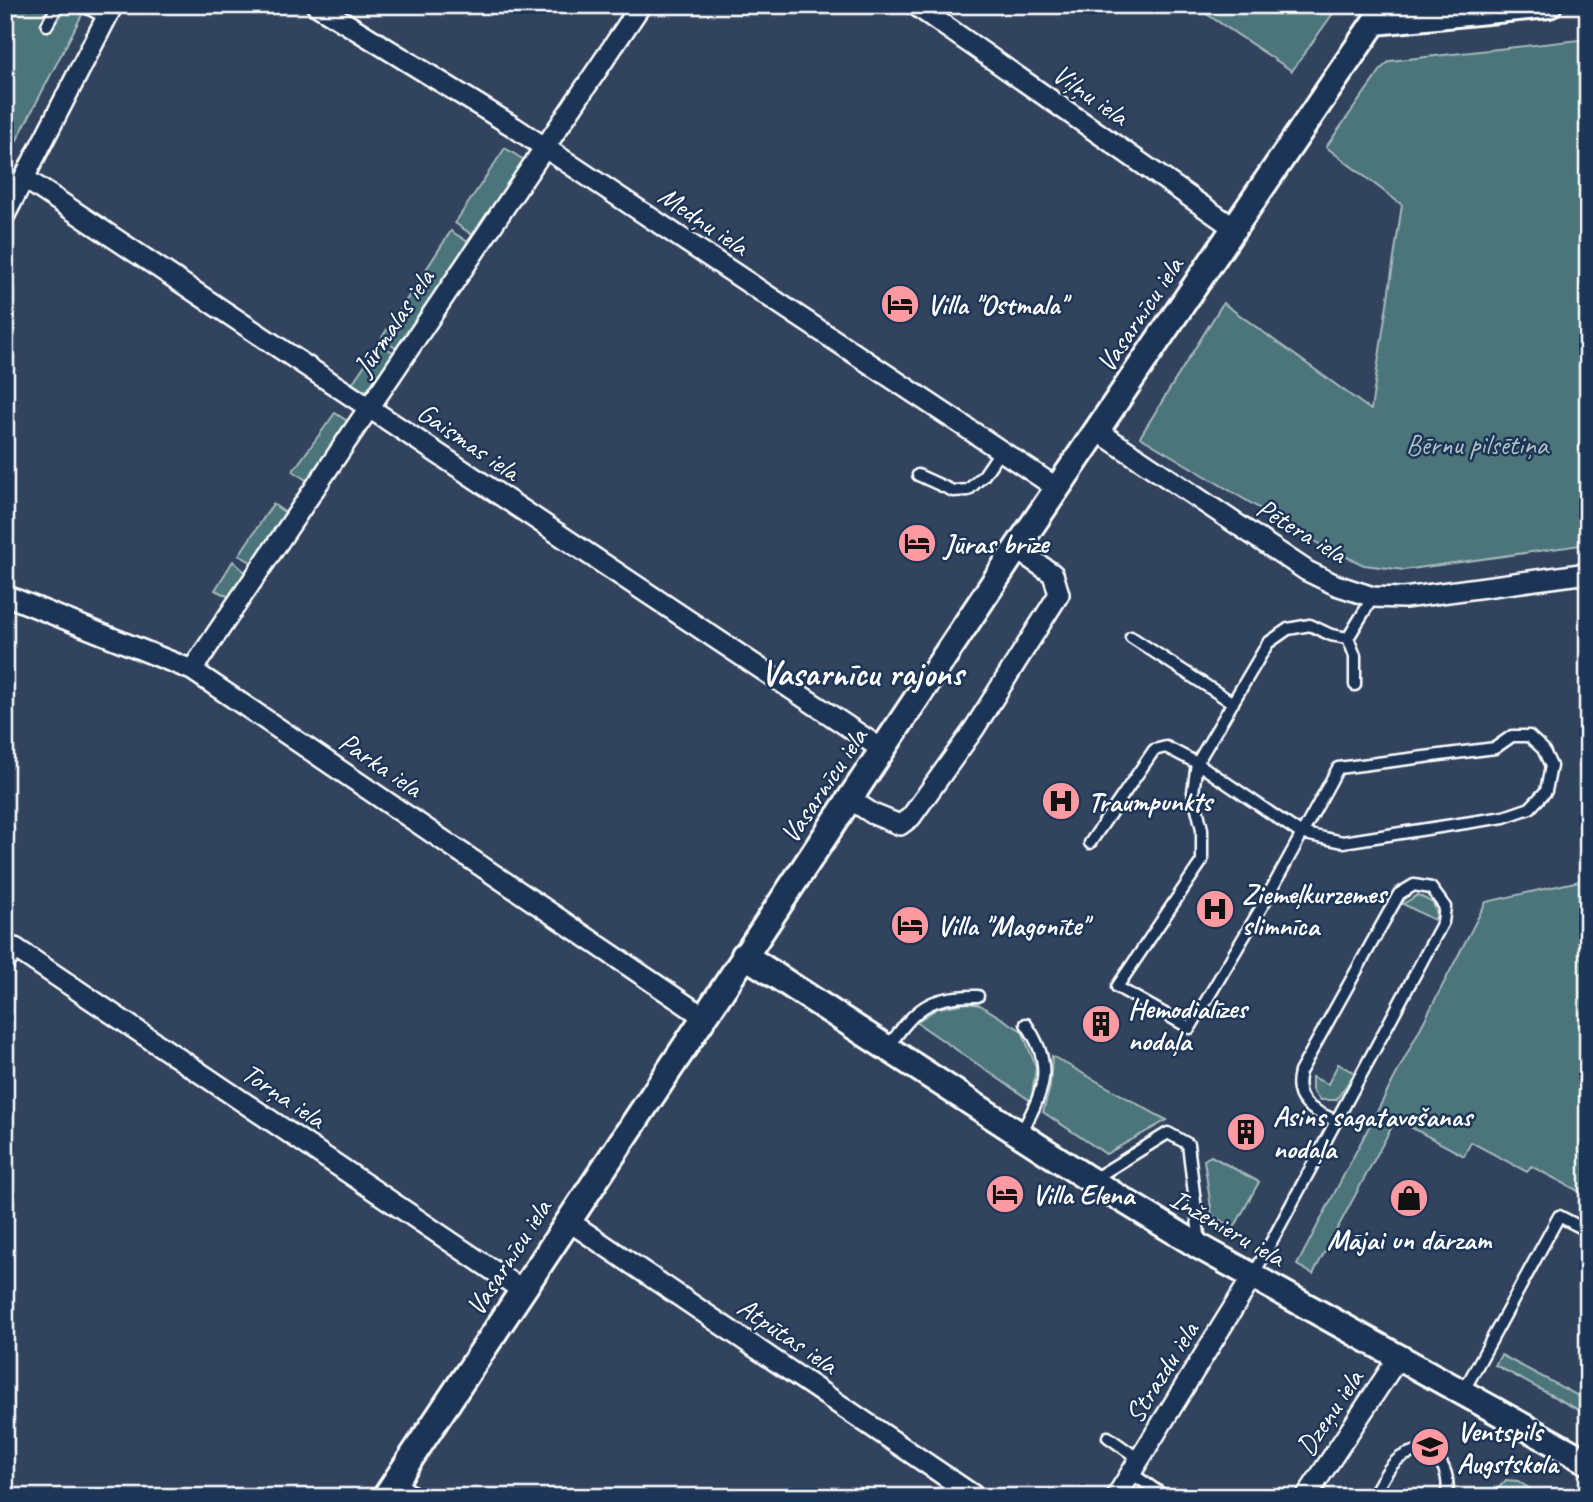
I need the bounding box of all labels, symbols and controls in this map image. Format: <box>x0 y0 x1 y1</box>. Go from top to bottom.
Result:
street label: Viļņu iela <box>1046 56 1137 134</box>
street label: Medņu iela <box>652 178 757 264</box>
street label: Vasarnīcu iela <box>1088 248 1192 379</box>
street label: Jūrmalas iela <box>344 261 443 384</box>
hotel icon: Villa "Ostmala" <box>879 283 921 325</box>
place label: Villa "Ostmala" <box>927 287 1072 322</box>
street label: Gaismas iela <box>411 394 529 490</box>
park label: Bērnu pilsētiņa <box>1406 427 1550 462</box>
street label: Pētera iela <box>1250 490 1355 572</box>
hotel icon: Jūras brīze <box>896 522 938 564</box>
place label: Jūras brīze <box>942 526 1051 561</box>
district label: Vasarnīcu rajons <box>761 651 967 696</box>
street label: Vasarnīcu iela <box>772 719 876 850</box>
street label: Parka iela <box>333 724 430 806</box>
hospital icon: Traumpunkts <box>1040 780 1082 822</box>
place label: Traumpunkts <box>1088 784 1215 819</box>
place label: Ziemeļkurzemes slimnīca <box>1242 876 1389 943</box>
hospital icon: Ziemeļkurzemes slimnīca <box>1194 888 1236 930</box>
hotel icon: Villa "Magonīte" <box>889 904 931 946</box>
place label: Villa "Magonīte" <box>937 908 1094 943</box>
place label: Hemodialīzes nodaļa <box>1128 991 1250 1058</box>
building icon: Hemodialīzes nodaļa <box>1080 1003 1122 1045</box>
street label: Torņa iela <box>235 1055 334 1137</box>
place label: Asins sagatavošanas nodaļa <box>1273 1099 1475 1166</box>
building icon: Asins sagatavošanas nodaļa <box>1225 1111 1267 1153</box>
hotel icon: Villa Elena <box>984 1173 1026 1215</box>
place label: Villa Elena <box>1032 1177 1137 1212</box>
shop icon: Mājai un dārzam <box>1388 1177 1430 1219</box>
street label: Inženieru iela <box>1164 1181 1293 1275</box>
street label: Vasarnīcu iela <box>458 1191 560 1322</box>
place label: Mājai un dārzam <box>1327 1222 1493 1257</box>
street label: Atpūtas iela <box>731 1289 846 1383</box>
street label: Strazdu iela <box>1117 1314 1207 1429</box>
street label: Dzeņu iela <box>1288 1361 1372 1462</box>
place label: Ventspils Augstskola <box>1457 1414 1560 1481</box>
school or university icon: Ventspils Augstskola <box>1409 1426 1451 1468</box>

